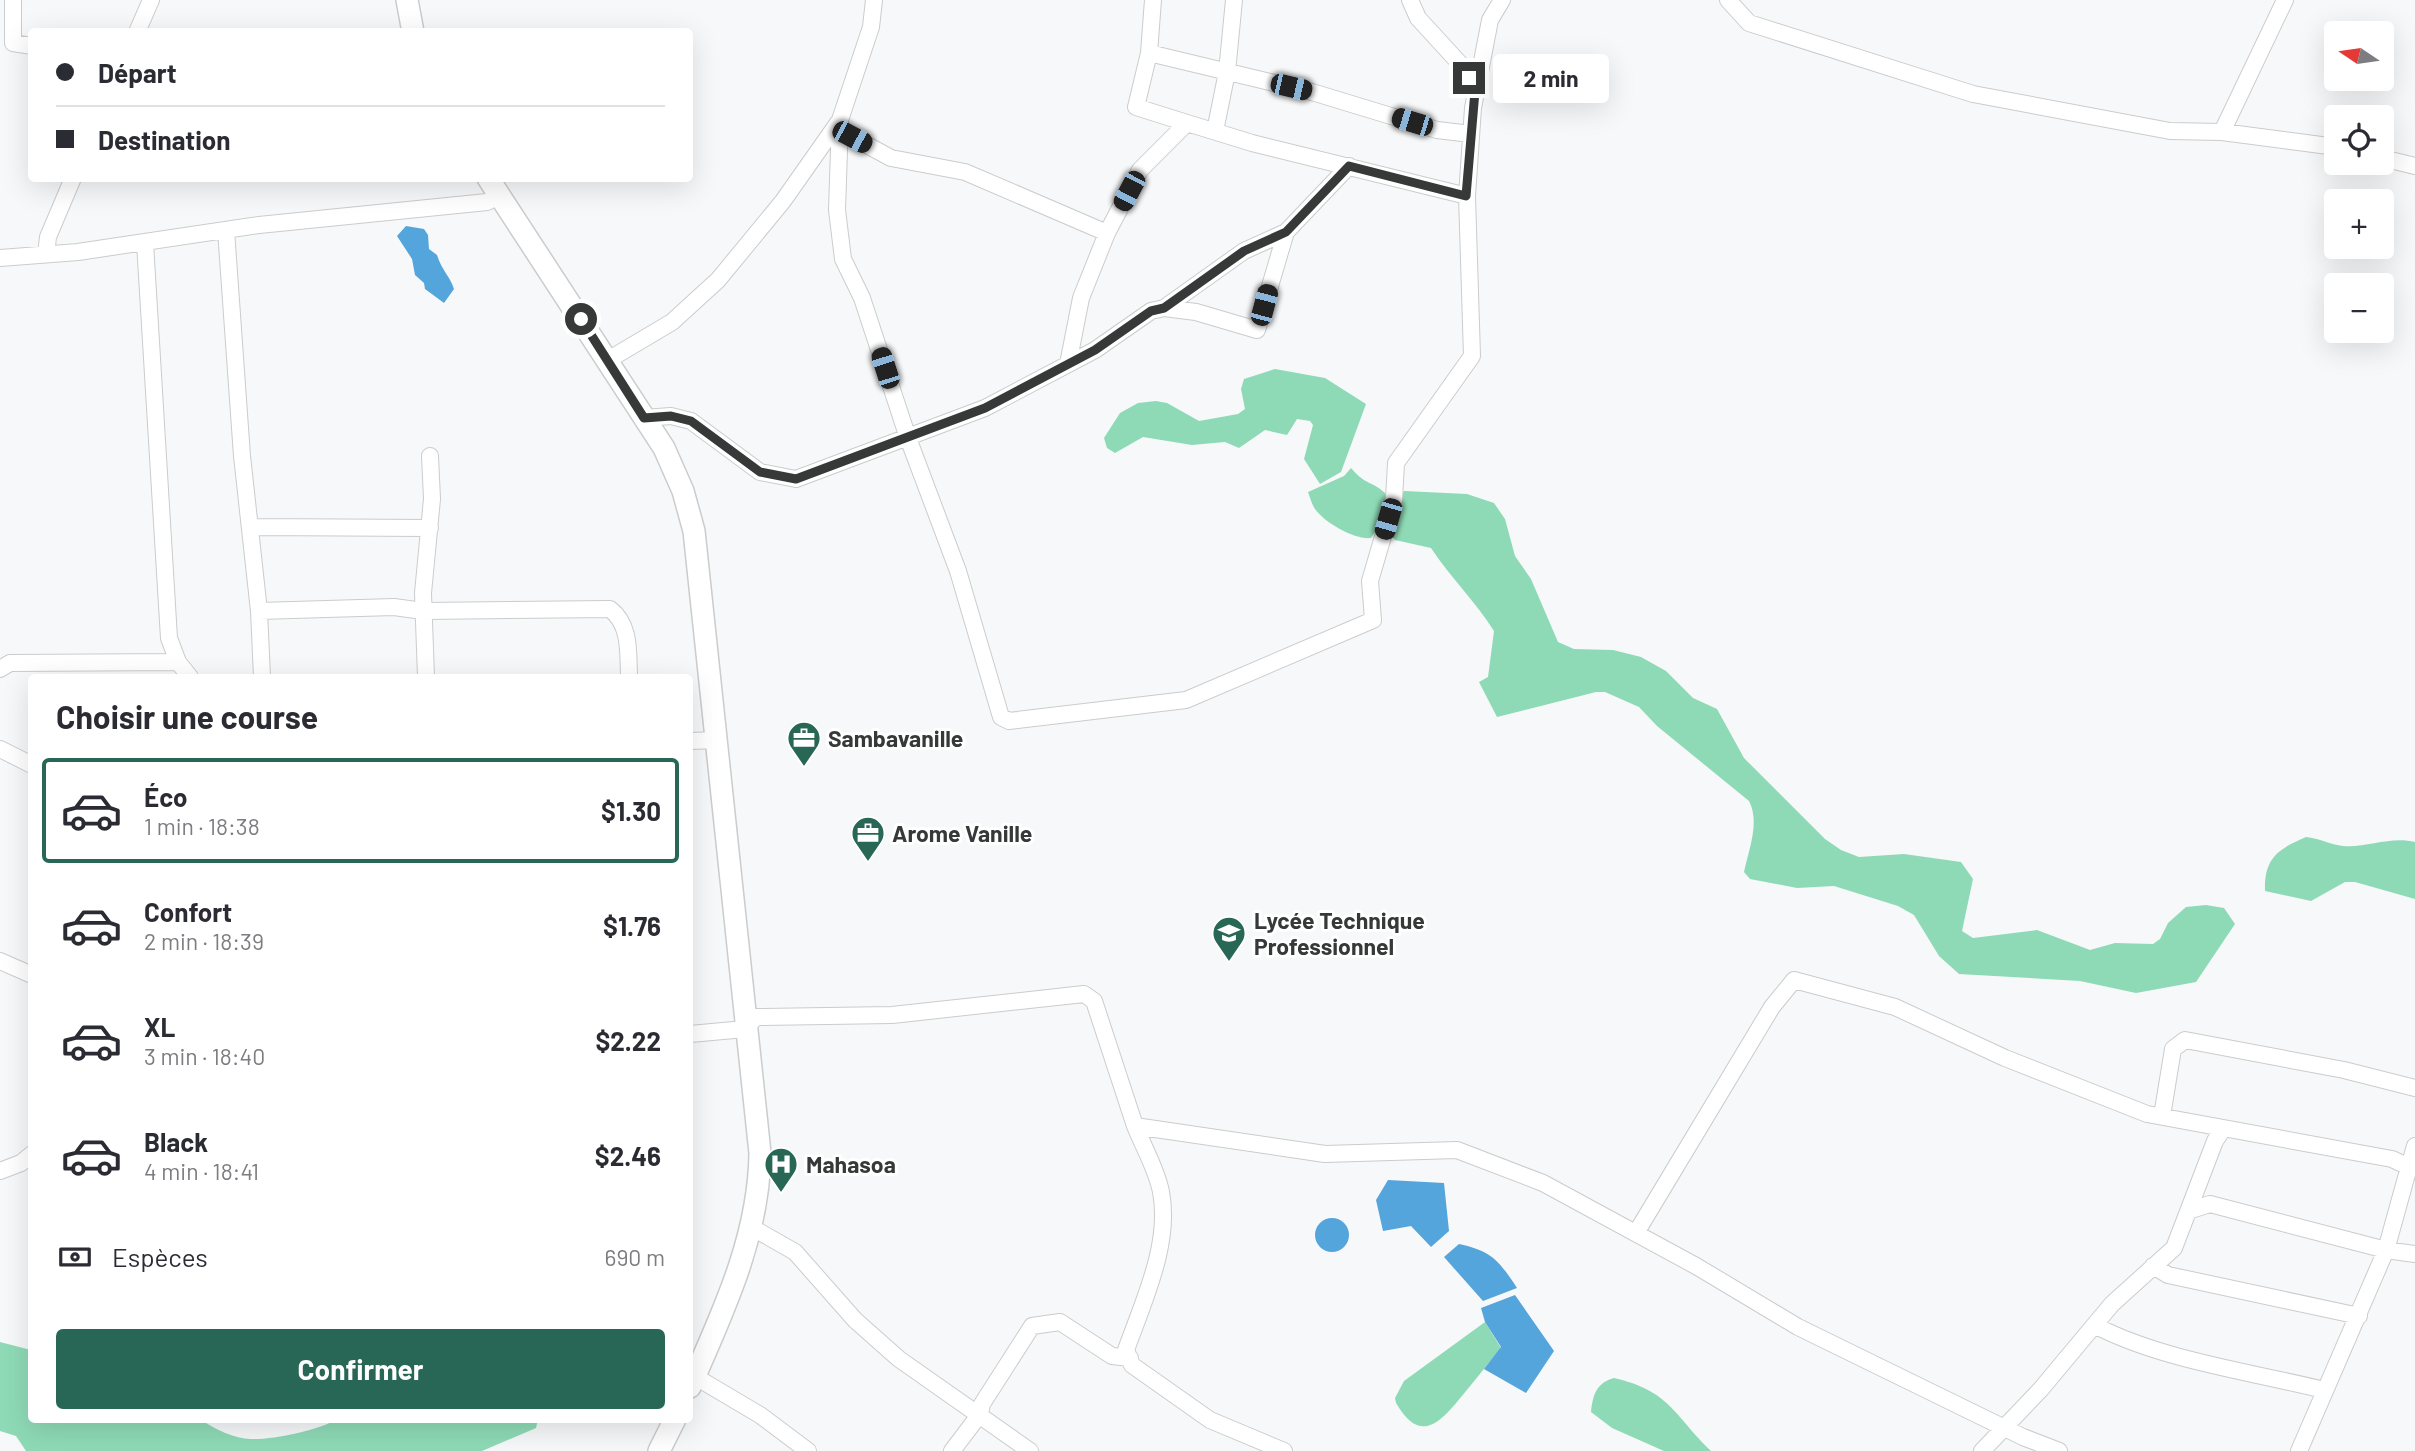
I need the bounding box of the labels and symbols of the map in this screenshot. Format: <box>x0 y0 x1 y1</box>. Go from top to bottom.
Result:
north arrow <box>2324 21 2394 91</box>
callout: 2 min <box>1494 54 1609 102</box>
route end <box>1453 62 1485 94</box>
car <box>1269 72 1314 102</box>
car <box>1389 106 1436 138</box>
car <box>829 118 876 156</box>
car <box>1110 168 1149 214</box>
car <box>1249 282 1280 328</box>
route start <box>565 303 597 335</box>
car <box>869 345 902 391</box>
car <box>1373 496 1404 542</box>
office icon: Sambavanille <box>785 719 823 768</box>
place label: Sambavanille <box>828 724 963 752</box>
office icon: Arome Vanille <box>849 814 887 863</box>
place label: Arome Vanille <box>892 819 1032 847</box>
place label: Lycée Technique Professionnel <box>1254 906 1425 960</box>
school or university icon: Lycée Technique Professionnel <box>1210 914 1248 963</box>
hospital icon: Mahasoa <box>762 1145 800 1194</box>
place label: Mahasoa <box>806 1150 896 1178</box>

